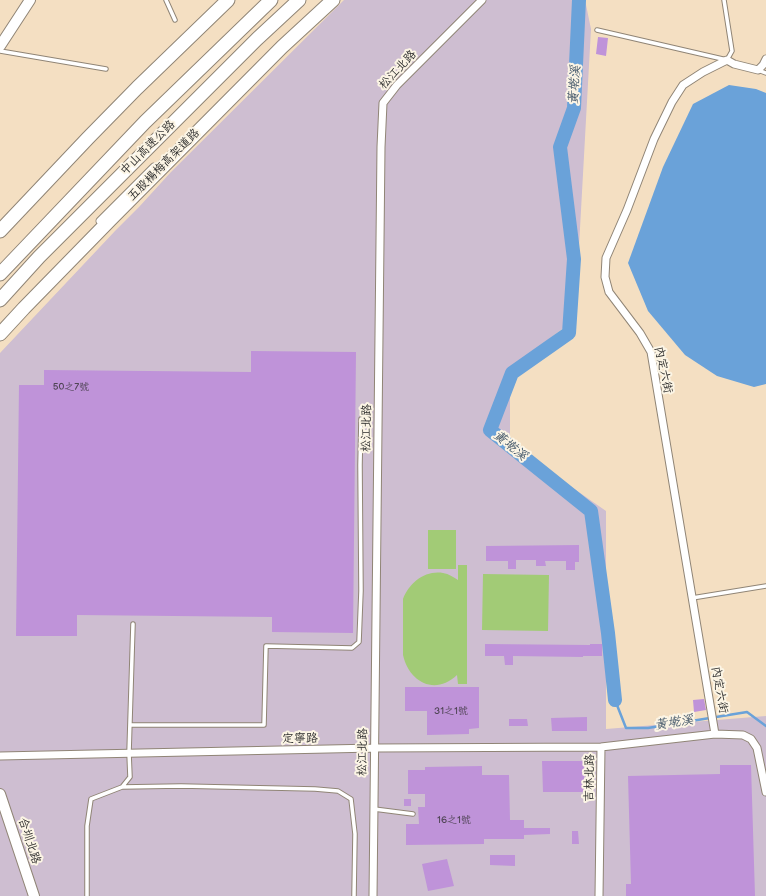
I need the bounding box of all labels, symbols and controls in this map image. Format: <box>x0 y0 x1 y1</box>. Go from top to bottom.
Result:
street label: 松江北路 <box>376 48 420 92</box>
water label: 黃墘溪 <box>566 65 584 105</box>
street label: 中山高速公路 <box>117 117 179 179</box>
street label: 五股楊梅高架道路 <box>125 126 203 204</box>
street label: 內定六街 <box>651 345 675 395</box>
house number: 50之7號 <box>53 381 89 393</box>
street label: 松江北路 <box>359 404 375 452</box>
water label: 黃墘溪 <box>490 428 530 464</box>
street label: 內定六街 <box>708 665 730 715</box>
house number: 31之1號 <box>434 705 468 717</box>
water label: 黃墘溪 <box>654 712 694 734</box>
street label: 松江北路 <box>355 728 371 776</box>
street label: 定寧路 <box>282 731 318 747</box>
street label: 吉林北路 <box>582 754 598 802</box>
house number: 16之1號 <box>437 814 471 826</box>
street label: 合圳北路 <box>15 816 43 866</box>

